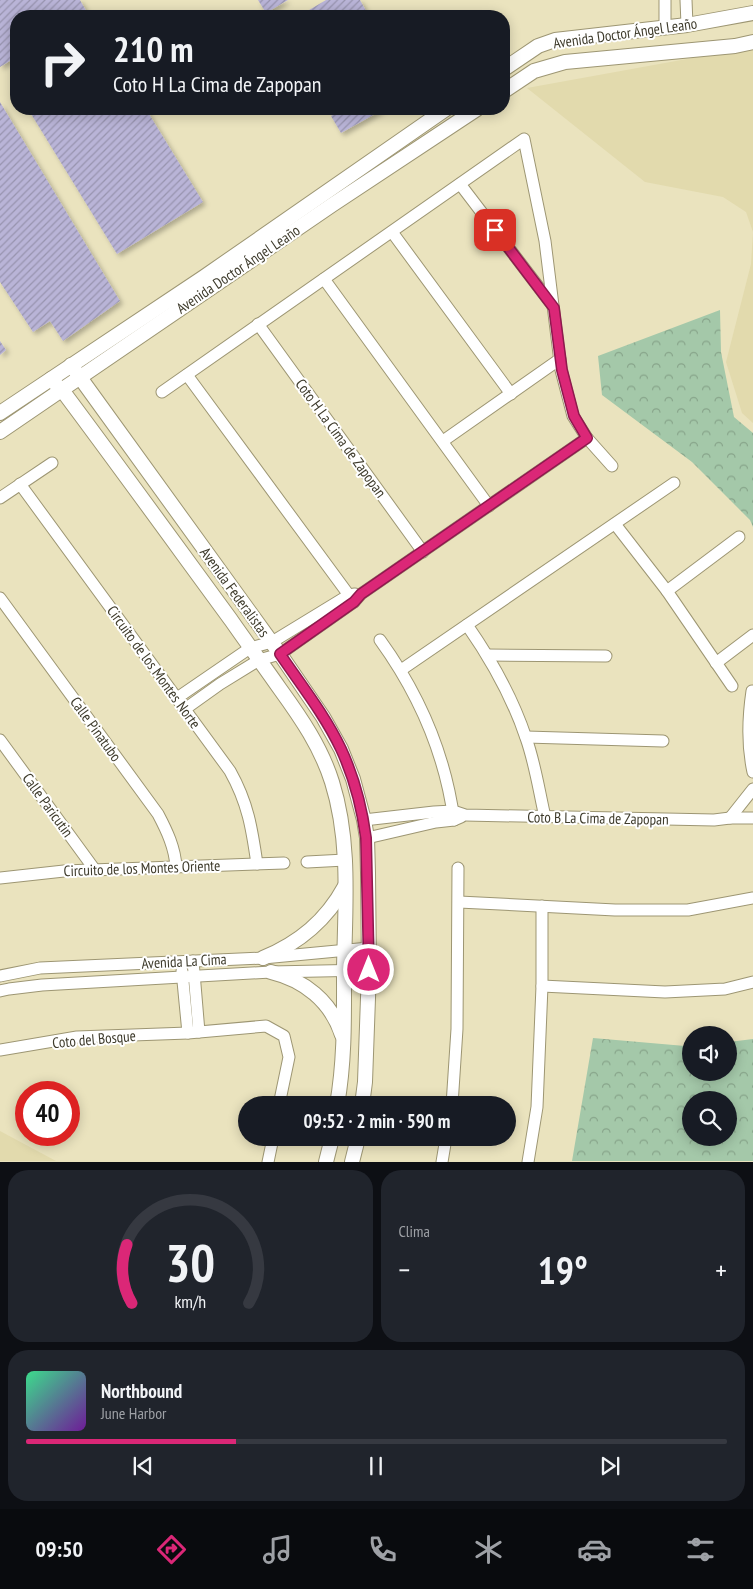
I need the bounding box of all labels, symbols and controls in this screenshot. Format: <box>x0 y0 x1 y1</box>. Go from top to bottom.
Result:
street label: Avenida Doctor Ángel Leaño <box>552 13 698 53</box>
text: 210 m <box>113 26 194 72</box>
icon: right <box>30 30 95 95</box>
text: Coto H La Cima de Zapopan <box>113 70 322 98</box>
pin <box>474 209 516 251</box>
icon: arrive <box>481 216 509 244</box>
street label: Avenida Doctor Ángel Leaño <box>173 221 303 317</box>
street label: Coto H La Cima de Zapopan <box>292 375 390 501</box>
street label: Avenida Federalistas <box>196 543 274 641</box>
street label: Circuito de los Montes Norte <box>103 602 205 732</box>
street label: Calle Pinatubo <box>66 693 126 765</box>
street label: Calle Paricutin <box>18 769 78 841</box>
street label: Coto B La Cima de Zapopan <box>527 807 669 829</box>
street label: Circuito de los Montes Oriente <box>63 856 221 880</box>
position arrow <box>342 943 394 995</box>
street label: Avenida La Cima <box>141 949 227 973</box>
street label: Coto del Bosque <box>51 1026 137 1052</box>
map controls <box>682 1026 737 1146</box>
button: sound <box>682 1026 737 1081</box>
speed limit sign: 40 <box>15 1081 80 1146</box>
button: search <box>682 1091 737 1146</box>
text: 09:52 · 2 min · 590 m <box>304 1109 450 1133</box>
text: Clima <box>399 1221 430 1241</box>
text: 30 <box>165 1229 215 1296</box>
text: 19° <box>538 1245 588 1294</box>
text: − <box>399 1251 410 1288</box>
text: + <box>715 1251 727 1288</box>
text: km/h <box>174 1290 206 1313</box>
text: Northbound <box>101 1379 182 1403</box>
text: June Harbor <box>101 1403 166 1423</box>
icon: previous <box>129 1452 157 1480</box>
icon: pause <box>362 1452 390 1480</box>
icon: next <box>596 1452 624 1480</box>
icon: directions <box>154 1532 189 1567</box>
icon: music <box>260 1532 295 1567</box>
icon: phone <box>365 1532 400 1567</box>
icon: climate <box>471 1532 506 1567</box>
icon: car <box>577 1532 612 1567</box>
icon: filters <box>683 1532 718 1567</box>
text: 09:50 <box>35 1535 83 1563</box>

